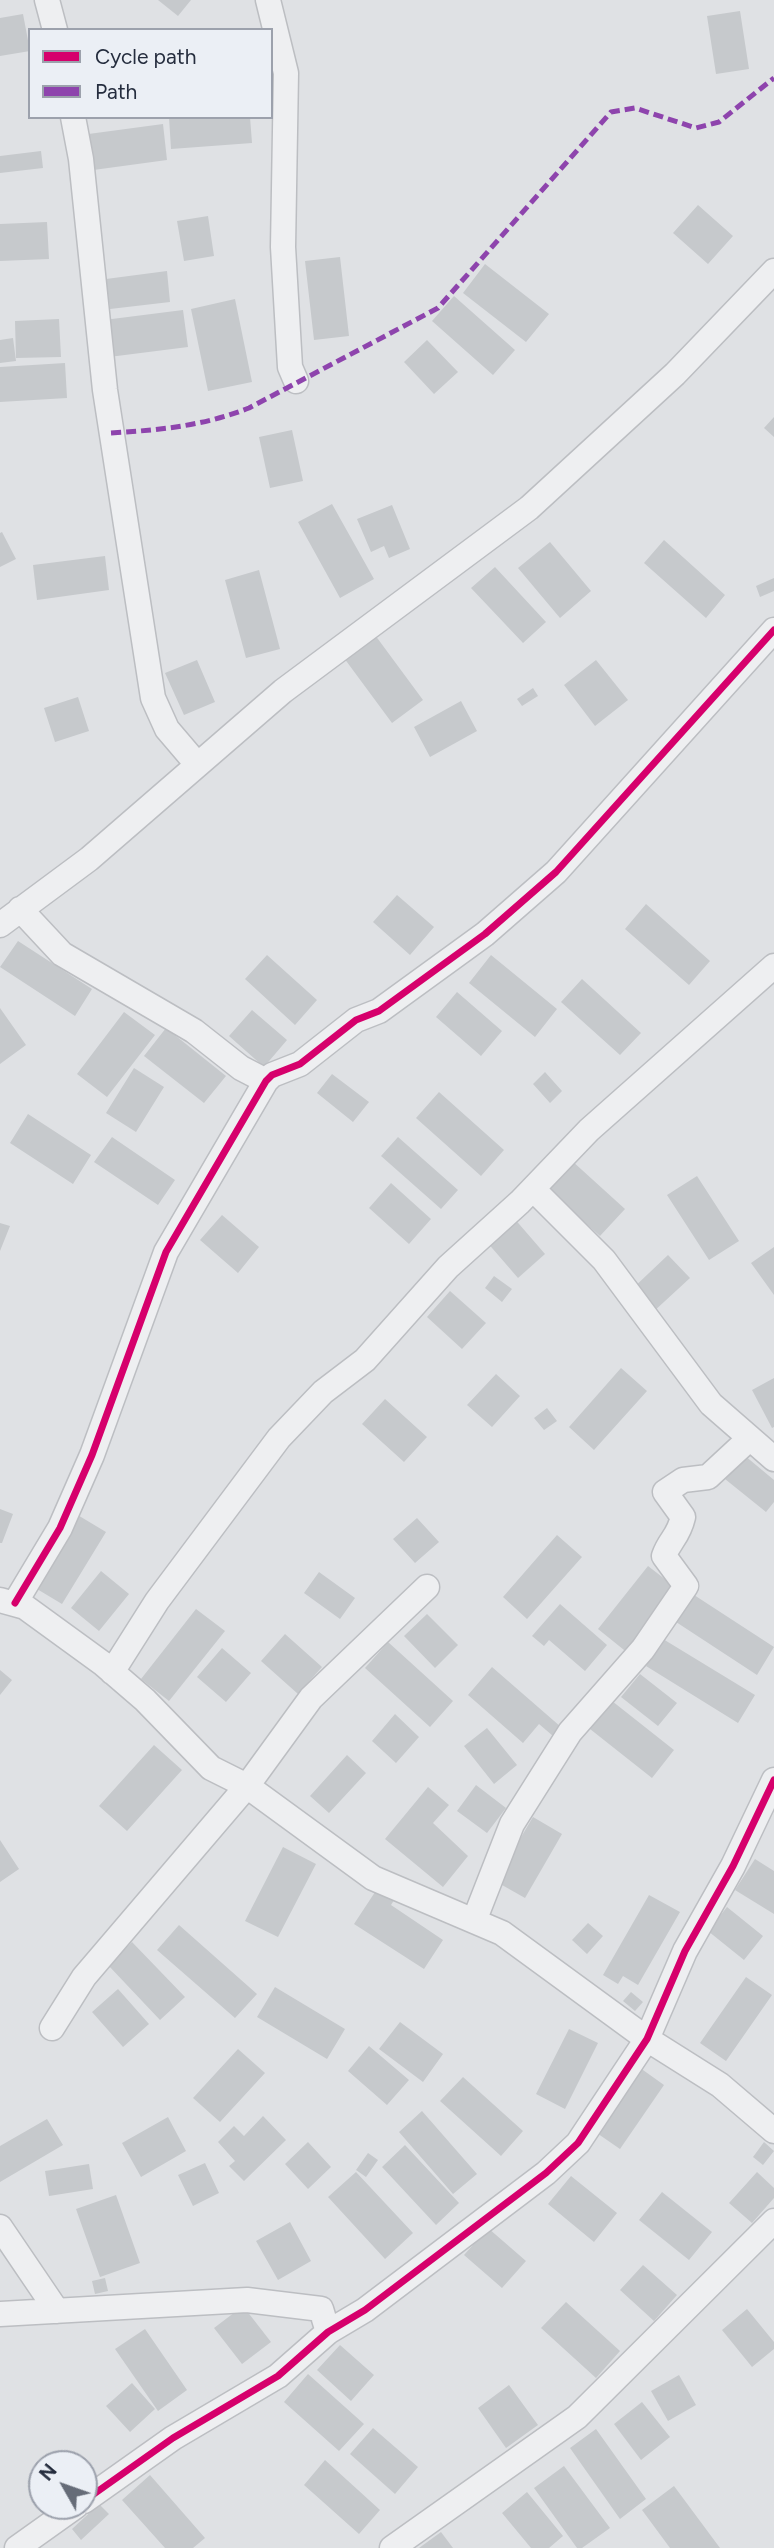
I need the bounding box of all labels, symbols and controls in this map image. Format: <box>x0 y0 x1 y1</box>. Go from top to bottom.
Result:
legend <box>28 28 273 119</box>
text: Cycle path <box>95 44 196 69</box>
text: Path <box>95 79 137 104</box>
north arrow <box>28 2450 98 2520</box>
text: N <box>35 2459 62 2485</box>

